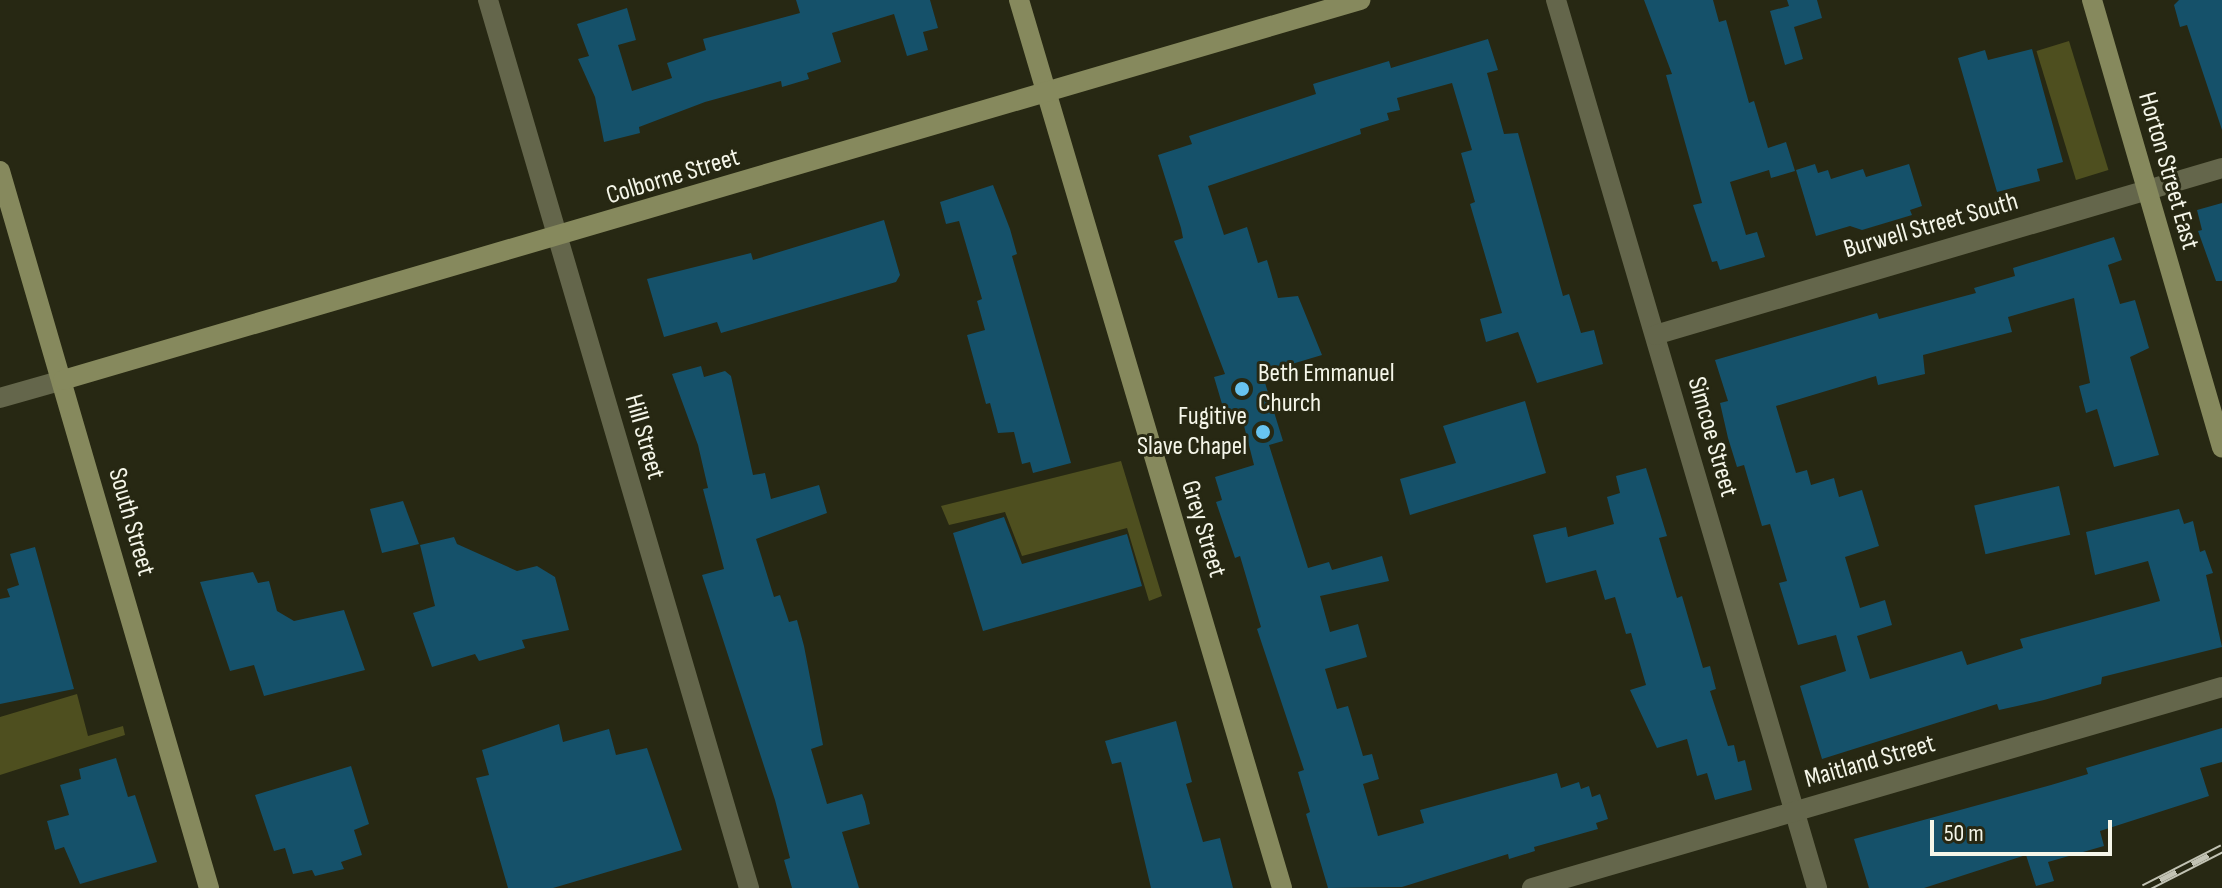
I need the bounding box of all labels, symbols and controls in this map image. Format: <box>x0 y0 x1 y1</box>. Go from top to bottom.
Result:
street label: Horton Street East <box>2131 89 2205 253</box>
street label: Colborne Street <box>603 142 743 212</box>
street label: Burwell Street South <box>1840 186 2022 266</box>
place label: Beth Emmanuel Church <box>1258 358 1395 420</box>
street label: Simcoe Street <box>1680 373 1744 501</box>
marker: Beth Emmanuel Church <box>1233 380 1251 398</box>
street label: Hill Street <box>617 391 671 483</box>
place label: Fugitive Slave Chapel <box>1137 401 1247 462</box>
marker: Fugitive Slave Chapel <box>1254 423 1272 441</box>
street label: South Street <box>101 464 161 580</box>
street label: Grey Street <box>1174 477 1232 581</box>
street label: Maitland Street <box>1801 729 1939 795</box>
scale bar <box>1934 804 2116 854</box>
text: 50 m <box>1944 819 1984 848</box>

